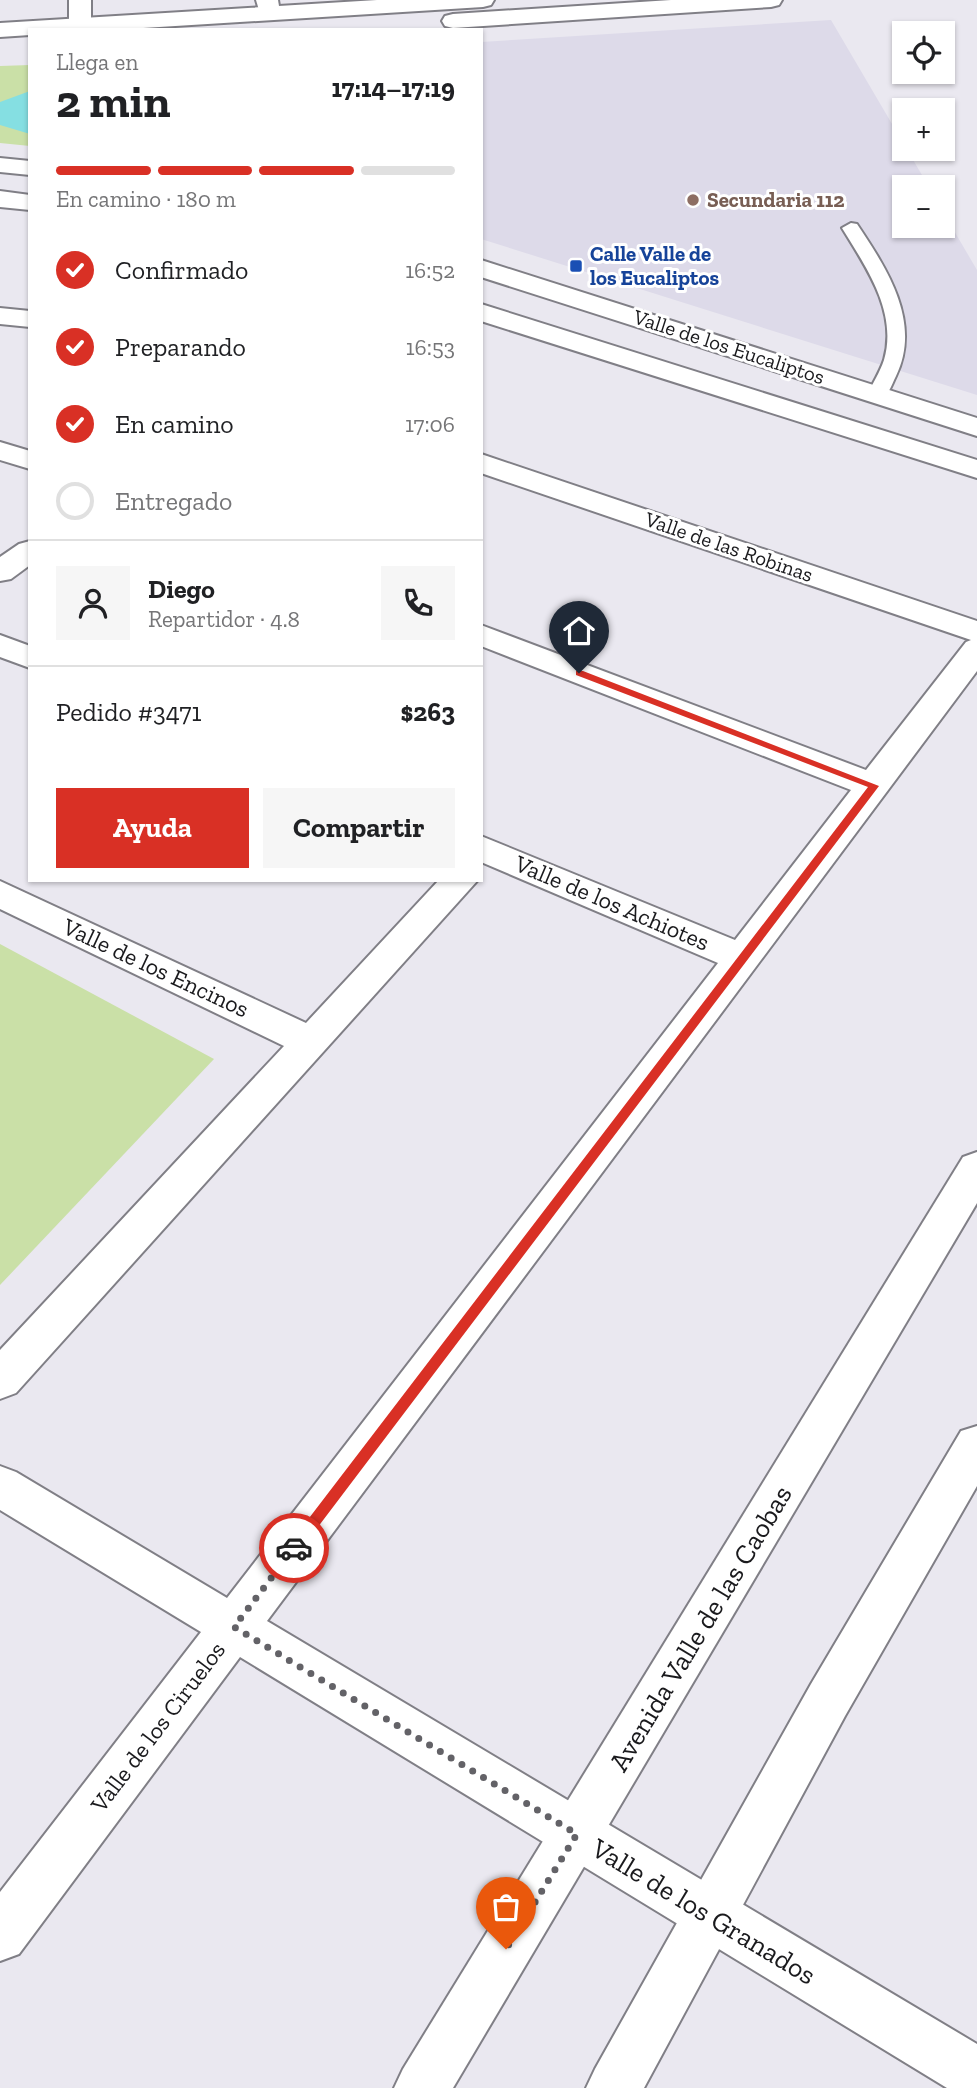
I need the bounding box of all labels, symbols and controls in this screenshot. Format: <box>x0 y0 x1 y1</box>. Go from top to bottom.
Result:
map controls <box>892 21 955 238</box>
button: locate <box>892 21 955 84</box>
text: Llega en <box>56 48 138 76</box>
text: 17:14–17:19 <box>332 72 455 104</box>
text: 2 min <box>56 74 171 129</box>
button: + <box>892 98 955 161</box>
button: − <box>892 175 955 238</box>
text: En camino · 180 m <box>56 185 236 213</box>
place label: Secundaria 112 <box>707 187 844 212</box>
marker: Secundaria 112 <box>685 192 701 208</box>
place label: Calle Valle de los Eucaliptos <box>590 241 719 290</box>
icon: check <box>56 251 94 289</box>
text: Confirmado <box>115 254 248 286</box>
text: 16:52 <box>405 256 455 284</box>
marker: Calle Valle de los Eucaliptos <box>568 258 584 274</box>
street label: Valle de los Eucaliptos <box>629 304 828 389</box>
icon: check <box>56 328 94 366</box>
text: Preparando <box>115 331 246 363</box>
text: 16:53 <box>406 333 455 361</box>
icon: check <box>56 405 94 443</box>
text: En camino <box>115 408 234 440</box>
text: 17:06 <box>405 410 455 438</box>
text: Entregado <box>115 485 232 517</box>
street label: Valle de las Robinas <box>641 506 816 587</box>
button: person <box>56 566 130 640</box>
button: phone <box>381 566 455 640</box>
text: Diego <box>148 573 215 605</box>
pin <box>549 601 609 673</box>
text: Repartidor · 4.8 <box>148 605 300 633</box>
icon: home <box>560 612 598 650</box>
text: Pedido #3471 <box>56 696 202 728</box>
text: $263 <box>400 696 455 728</box>
button: Ayuda <box>56 788 249 868</box>
button: Compartir <box>263 788 455 868</box>
street label: Valle de los Achiotes <box>510 848 714 957</box>
street label: Valle de los Encinos <box>58 911 254 1023</box>
street label: Avenida Valle de las Caobas <box>602 1479 799 1777</box>
courier <box>259 1513 329 1583</box>
icon: car <box>275 1529 313 1567</box>
street label: Valle de los Ciruelos <box>83 1636 231 1818</box>
street label: Valle de los Granados <box>585 1831 822 1991</box>
pin <box>476 1877 536 1949</box>
icon: bag <box>487 1888 525 1926</box>

